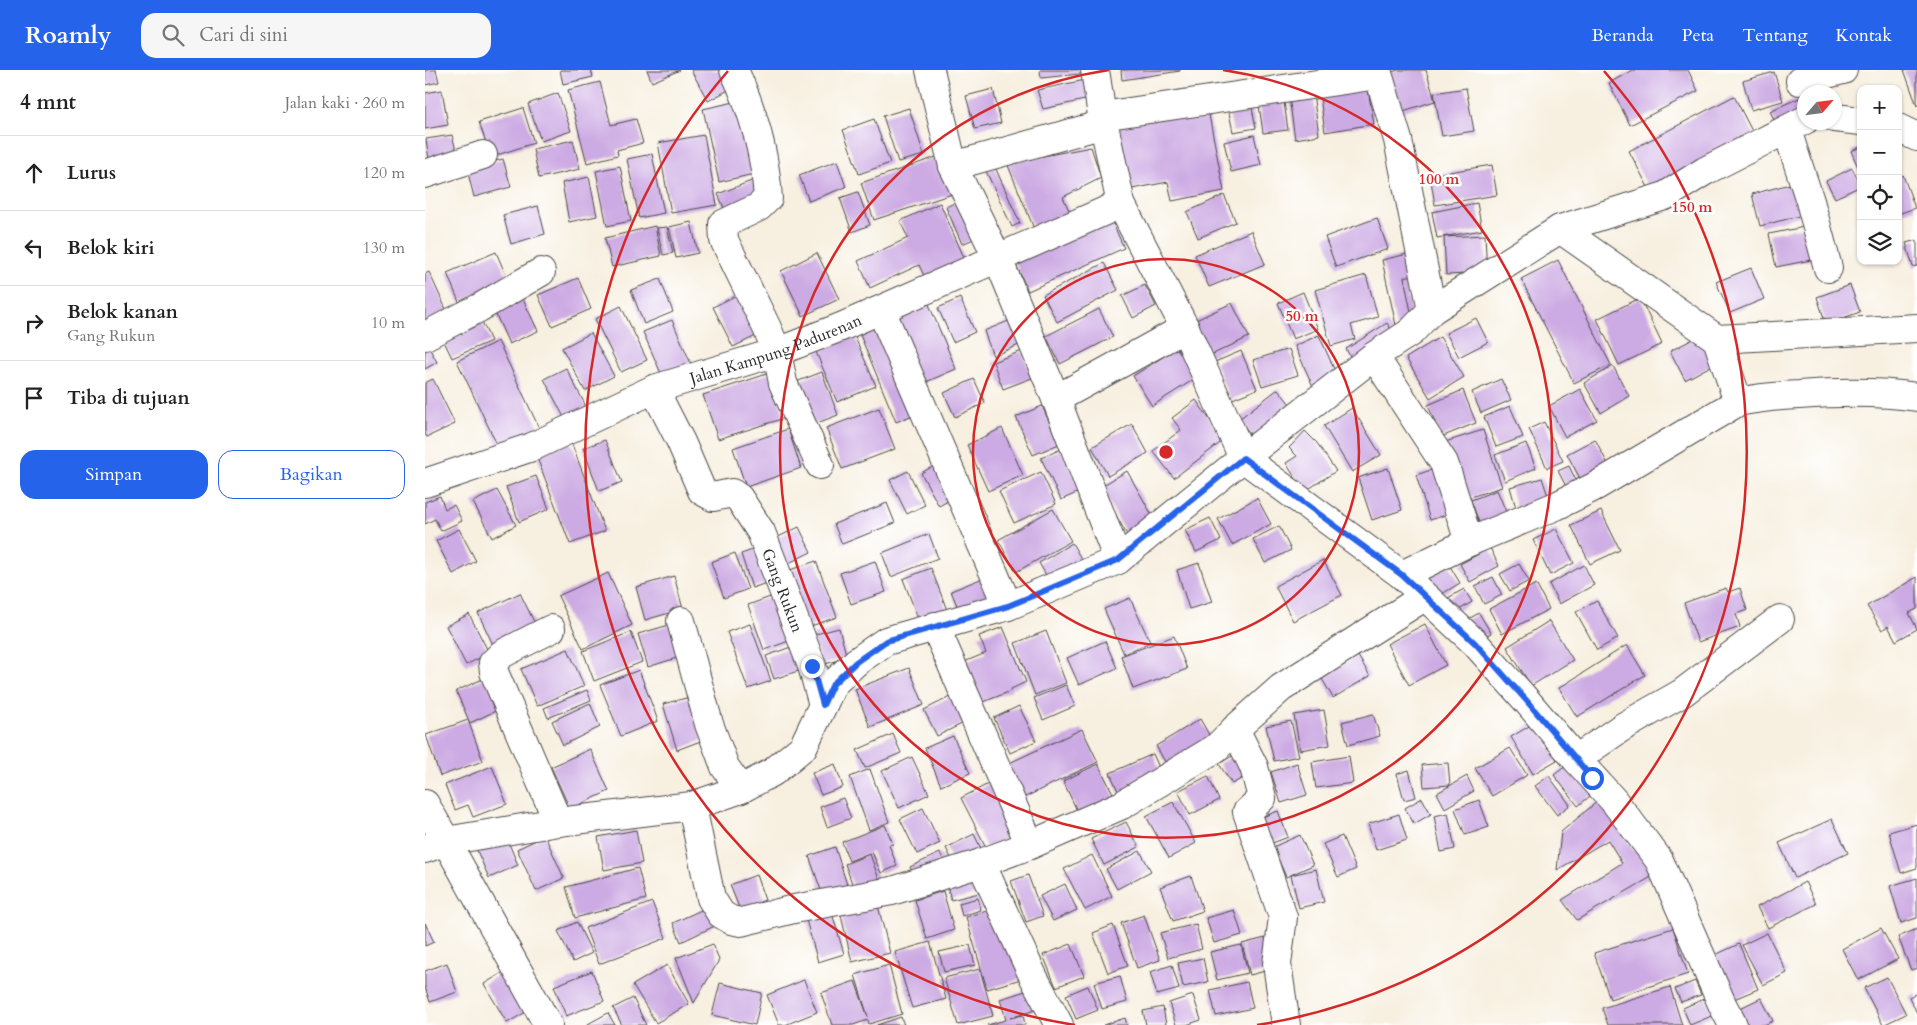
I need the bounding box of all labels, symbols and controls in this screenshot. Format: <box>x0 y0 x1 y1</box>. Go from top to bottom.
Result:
search box <box>141 13 491 58</box>
text: Roamly <box>25 19 111 52</box>
icon: search <box>159 21 187 49</box>
text: Cari di sini <box>199 22 288 48</box>
text: Beranda <box>1592 23 1654 48</box>
text: Peta <box>1682 23 1714 48</box>
text: Tentang <box>1742 23 1808 48</box>
text: Kontak <box>1836 23 1892 48</box>
north arrow <box>1797 85 1842 130</box>
map controls <box>1857 85 1902 265</box>
button: + <box>1857 85 1902 130</box>
text: 4 mnt <box>20 88 76 117</box>
text: Jalan kaki · 260 m <box>285 92 405 114</box>
button: − <box>1857 130 1902 175</box>
icon: ahead <box>20 159 48 187</box>
text: Lurus <box>67 160 116 186</box>
text: 120 m <box>363 162 405 184</box>
text: 100 m <box>1419 169 1460 189</box>
button: locate <box>1857 175 1902 220</box>
text: 150 m <box>1672 197 1713 217</box>
button: layers <box>1857 220 1902 265</box>
icon: left <box>20 234 48 262</box>
text: Belok kiri <box>67 235 154 261</box>
text: 130 m <box>363 237 405 259</box>
text: Belok kanan <box>67 299 178 325</box>
text: 50 m <box>1285 306 1319 326</box>
icon: right <box>20 309 48 337</box>
street label: Jalan Kampung Padurenan <box>685 309 865 390</box>
text: 10 m <box>371 312 405 334</box>
text: Gang Rukun <box>67 325 155 347</box>
icon: arrive <box>20 384 48 412</box>
text: Tiba di tujuan <box>67 385 190 411</box>
centre of rings <box>1157 443 1175 461</box>
button: Simpan <box>20 450 208 499</box>
button: Bagikan <box>218 450 405 499</box>
street label: Gang Rukun <box>756 545 808 636</box>
route end <box>801 655 824 678</box>
route start <box>1581 767 1604 790</box>

